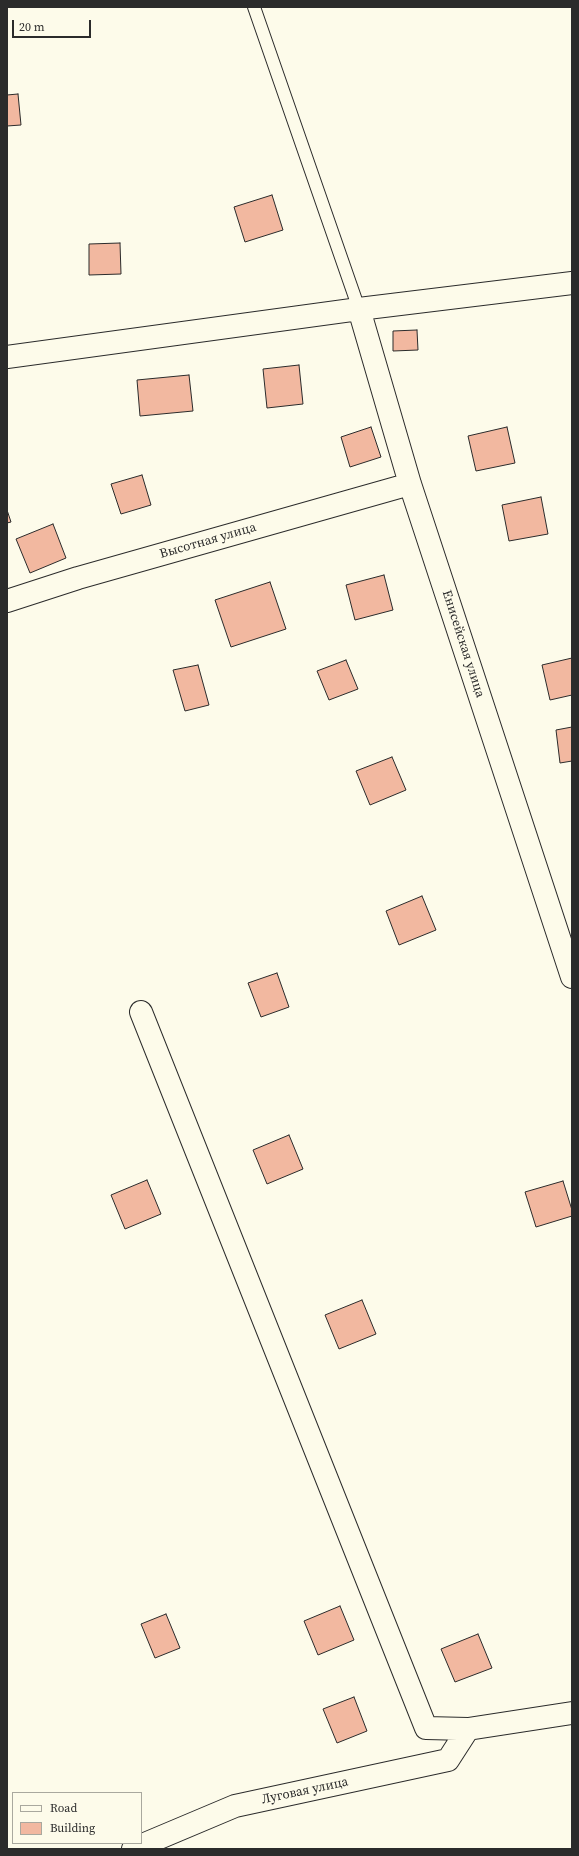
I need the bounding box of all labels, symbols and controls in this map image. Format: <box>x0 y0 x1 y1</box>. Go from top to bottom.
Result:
scale bar <box>14 12 93 38</box>
text: 20 m <box>19 19 45 35</box>
street label: Высотная улица <box>158 520 258 562</box>
street label: Енисейская улица <box>438 588 488 700</box>
street label: Луговая улица <box>260 1774 350 1808</box>
legend <box>12 1792 142 1844</box>
text: Road <box>50 1800 77 1816</box>
text: Building <box>50 1820 95 1836</box>

